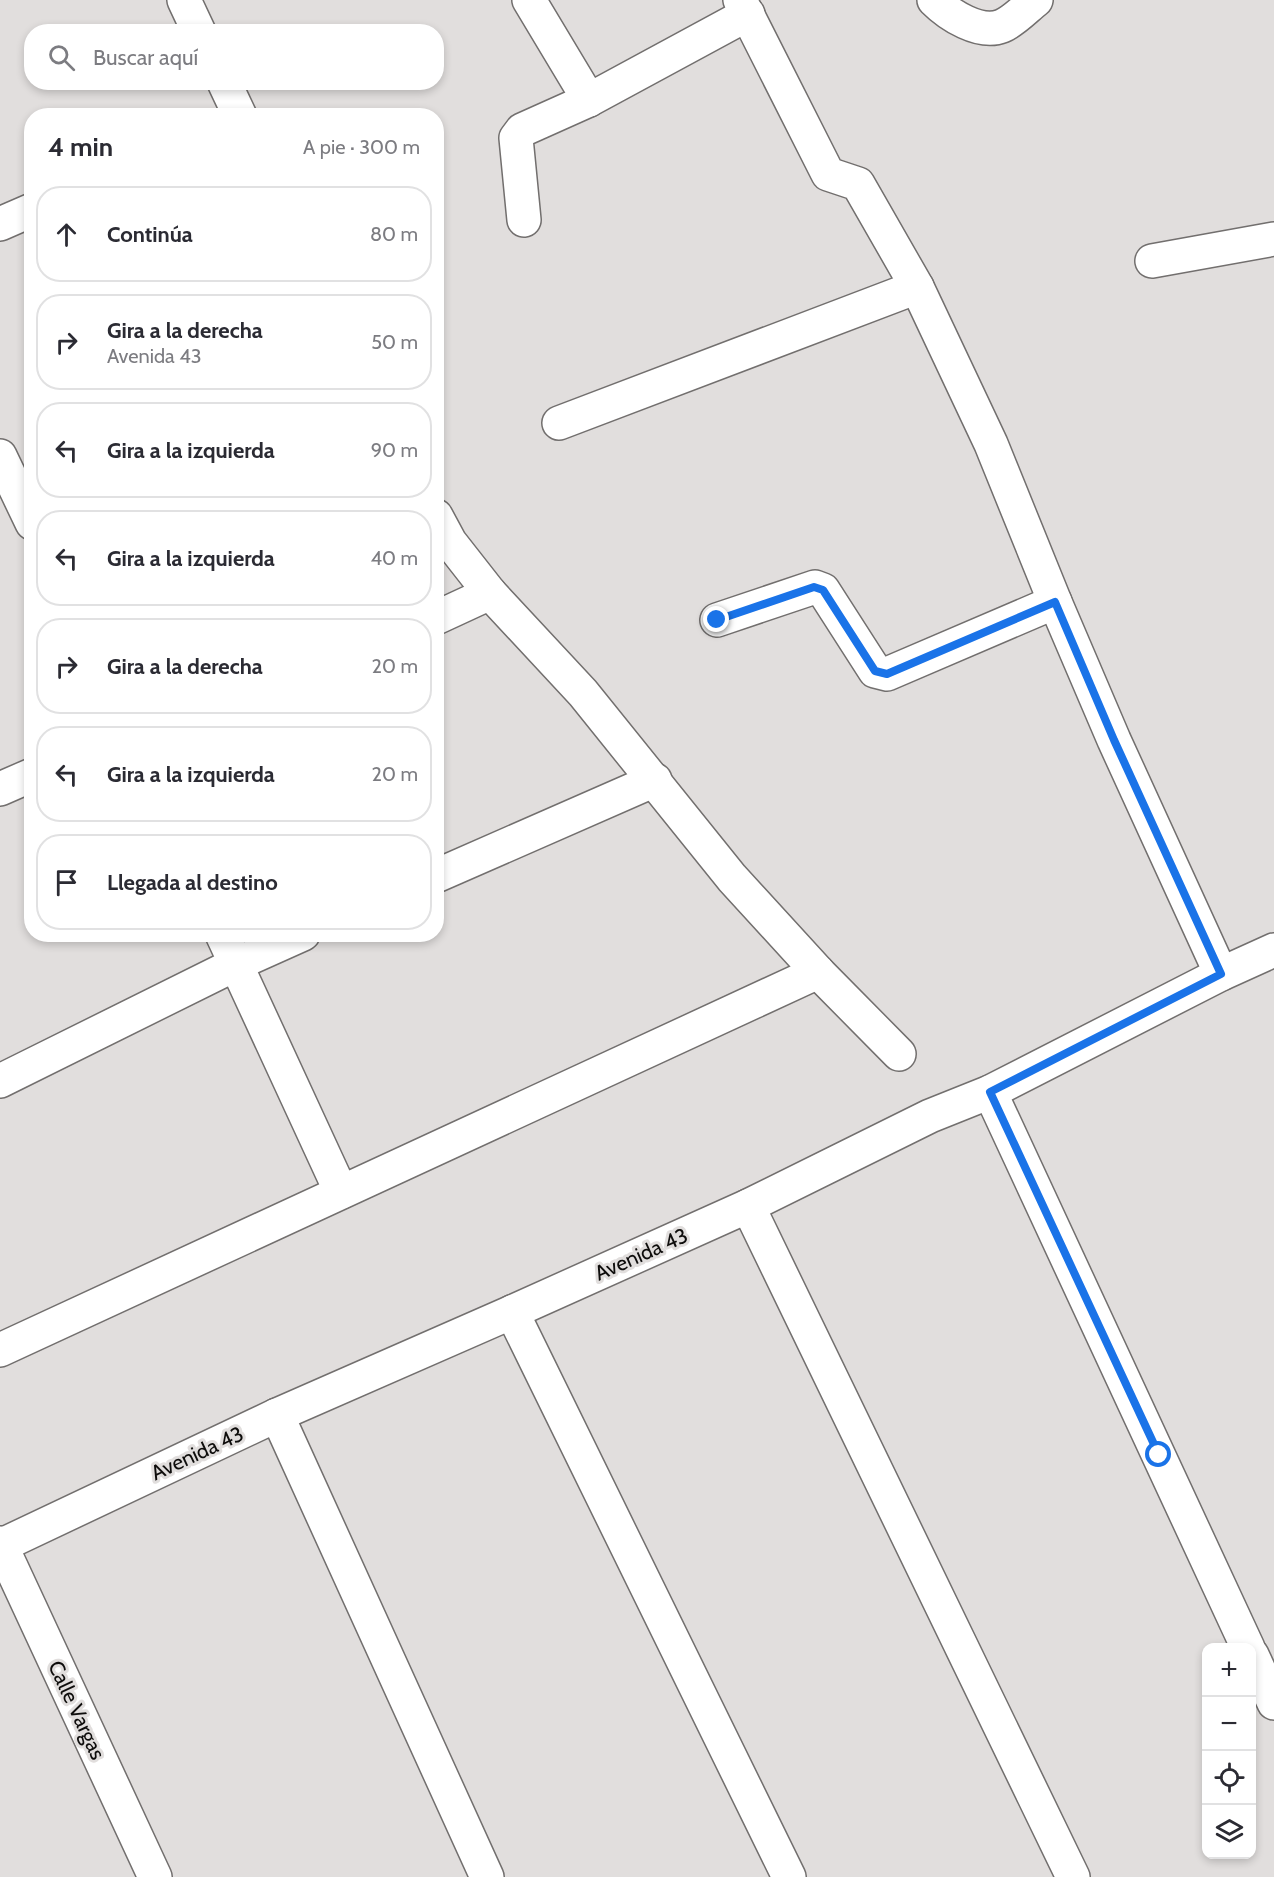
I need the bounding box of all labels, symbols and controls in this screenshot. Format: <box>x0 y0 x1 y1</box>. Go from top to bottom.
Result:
search box <box>24 24 444 90</box>
icon: search <box>45 41 78 74</box>
text: Buscar aquí <box>93 44 198 71</box>
text: 4 min <box>48 131 113 163</box>
text: A pie · 300 m <box>303 135 420 159</box>
icon: ahead <box>50 218 83 251</box>
text: Continúa <box>107 221 193 248</box>
text: 80 m <box>370 222 418 246</box>
text: Gira a la derecha <box>107 317 263 344</box>
icon: right <box>50 326 83 359</box>
text: 50 m <box>371 330 418 354</box>
text: Avenida 43 <box>107 344 202 368</box>
icon: left <box>50 434 83 467</box>
text: Gira a la izquierda <box>107 437 275 464</box>
text: 90 m <box>371 438 418 462</box>
icon: left <box>50 542 83 575</box>
text: Gira a la izquierda <box>107 545 275 572</box>
text: 40 m <box>370 546 418 570</box>
route end <box>703 606 729 632</box>
icon: right <box>50 650 83 683</box>
text: Gira a la derecha <box>107 653 263 680</box>
text: 20 m <box>372 654 418 678</box>
icon: left <box>50 758 83 791</box>
text: Gira a la izquierda <box>107 761 275 788</box>
text: 20 m <box>372 762 418 786</box>
icon: arrive <box>50 866 83 899</box>
text: Llegada al destino <box>107 869 278 896</box>
street label: Avenida 43 <box>591 1222 691 1286</box>
street label: Avenida 43 <box>147 1421 247 1485</box>
route start <box>1145 1441 1171 1467</box>
map controls <box>1202 1643 1256 1859</box>
button: + <box>1202 1643 1256 1697</box>
street label: Calle Vargas <box>43 1657 111 1764</box>
button: − <box>1202 1697 1256 1751</box>
button: locate <box>1202 1751 1256 1805</box>
button: layers <box>1202 1805 1256 1859</box>

